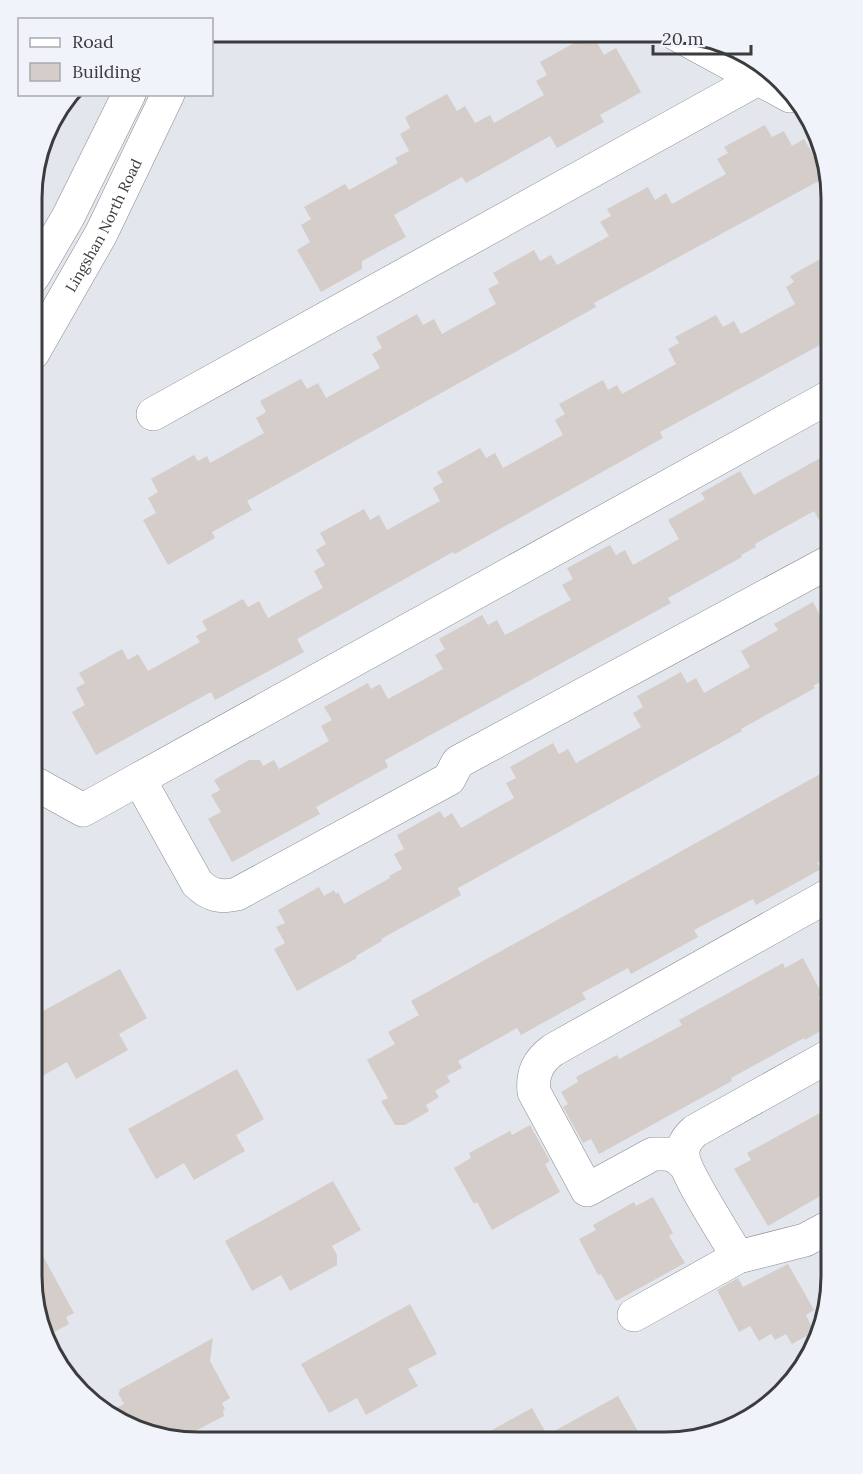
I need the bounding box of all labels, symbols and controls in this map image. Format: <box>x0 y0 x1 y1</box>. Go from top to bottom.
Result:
legend <box>18 18 213 96</box>
scale bar <box>653 18 750 56</box>
text: 20 m <box>662 27 704 50</box>
text: Road <box>72 30 114 53</box>
text: Building <box>72 60 142 83</box>
street label: Lingshan North Road <box>61 155 145 295</box>

